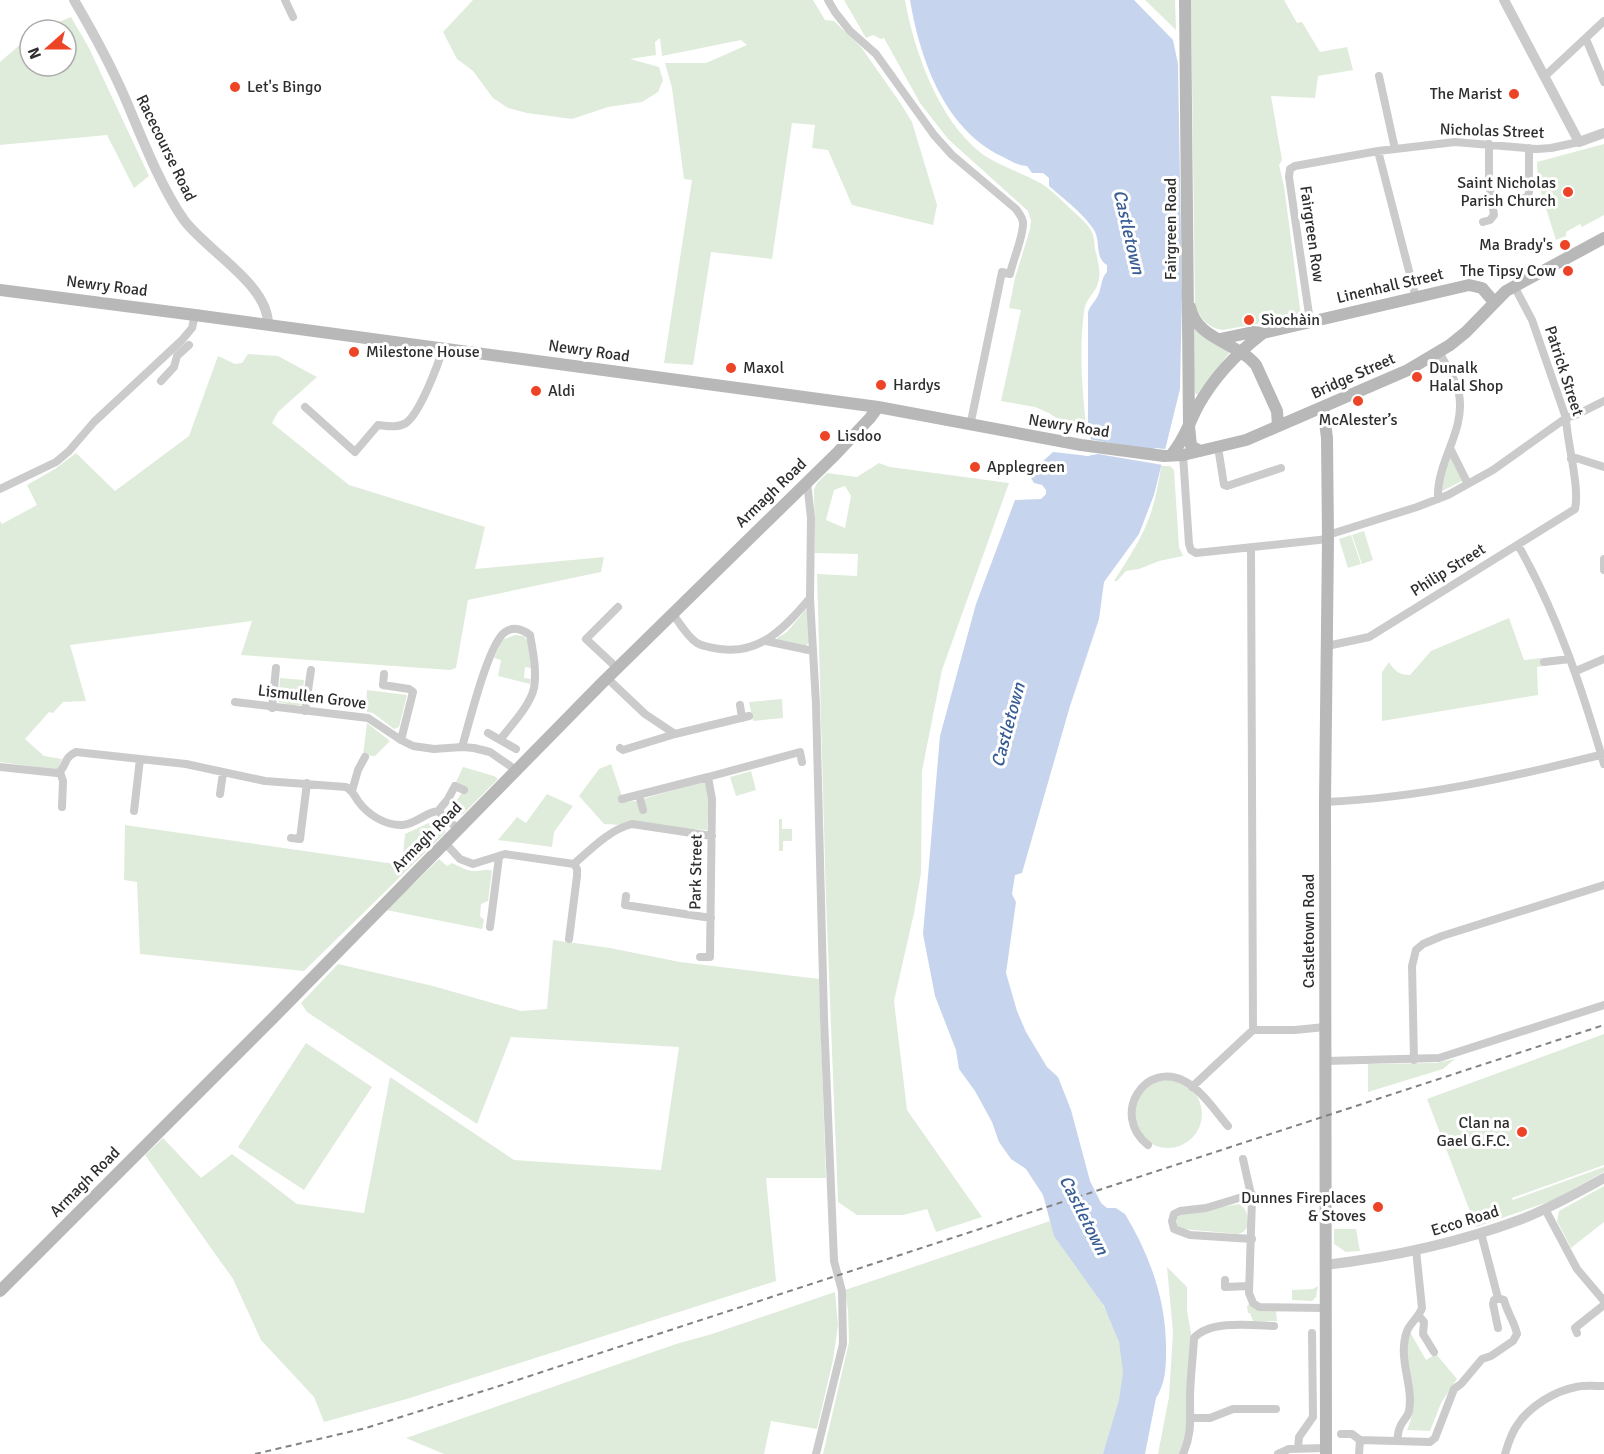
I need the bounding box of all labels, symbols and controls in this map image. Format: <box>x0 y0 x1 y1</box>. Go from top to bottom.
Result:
north arrow <box>18 18 78 78</box>
text: N <box>24 44 46 62</box>
place label: Let's Bingo <box>247 77 322 97</box>
marker: Let's Bingo <box>228 80 242 94</box>
place label: The Marist <box>1430 84 1502 104</box>
marker: The Marist <box>1507 87 1521 101</box>
street label: Racecourse Road <box>132 91 200 205</box>
street label: Nicholas Street <box>1439 119 1545 143</box>
place label: Saint Nicholas Parish Church <box>1457 173 1556 211</box>
street label: Fairgreen Road <box>1161 178 1181 280</box>
street label: Fairgreen Row <box>1295 184 1329 284</box>
marker: Saint Nicholas Parish Church <box>1561 185 1575 199</box>
water label: Castletown <box>1109 187 1150 278</box>
place label: Ma Brady's <box>1479 235 1553 255</box>
marker: Ma Brady's <box>1558 238 1572 252</box>
place label: The Tipsy Cow <box>1460 261 1556 281</box>
street label: Linenhall Street <box>1335 264 1446 308</box>
marker: The Tipsy Cow <box>1561 264 1575 278</box>
street label: Newry Road <box>65 271 149 301</box>
place label: Sìochàin <box>1261 310 1320 330</box>
marker: Sìochàin <box>1242 313 1256 327</box>
street label: Patrick Street <box>1540 323 1588 419</box>
street label: Newry Road <box>547 335 631 367</box>
place label: Milestone House <box>366 342 480 362</box>
marker: Milestone House <box>347 345 361 359</box>
street label: Bridge Street <box>1308 348 1399 403</box>
place label: Maxol <box>743 358 784 378</box>
place label: Dunalk Halal Shop <box>1429 358 1503 396</box>
marker: Maxol <box>724 361 738 375</box>
marker: Dunalk Halal Shop <box>1410 370 1424 384</box>
place label: Hardys <box>893 375 941 395</box>
marker: Hardys <box>874 378 888 392</box>
place label: Aldi <box>548 381 575 401</box>
marker: Aldi <box>529 384 543 398</box>
marker: McAlester’s <box>1351 394 1365 408</box>
street label: Newry Road <box>1027 410 1111 442</box>
place label: McAlester’s <box>1319 410 1397 430</box>
place label: Lisdoo <box>837 426 882 446</box>
marker: Lisdoo <box>818 429 832 443</box>
street label: Armagh Road <box>731 454 811 532</box>
place label: Applegreen <box>987 457 1065 477</box>
marker: Applegreen <box>968 460 982 474</box>
street label: Philip Street <box>1407 539 1490 601</box>
water label: Castletown <box>986 679 1030 770</box>
street label: Lismullen Grove <box>257 680 367 714</box>
street label: Armagh Road <box>388 798 466 876</box>
street label: Park Street <box>685 833 707 910</box>
street label: Castletown Road <box>1299 874 1319 988</box>
place label: Clan na Gael G.F.C. <box>1437 1113 1510 1151</box>
marker: Clan na Gael G.F.C. <box>1515 1125 1529 1139</box>
street label: Armagh Road <box>46 1143 124 1221</box>
water label: Castletown <box>1055 1172 1114 1259</box>
place label: Dunnes Fireplaces & Stoves <box>1241 1188 1366 1226</box>
marker: Dunnes Fireplaces & Stoves <box>1371 1200 1385 1214</box>
street label: Ecco Road <box>1429 1201 1501 1241</box>

